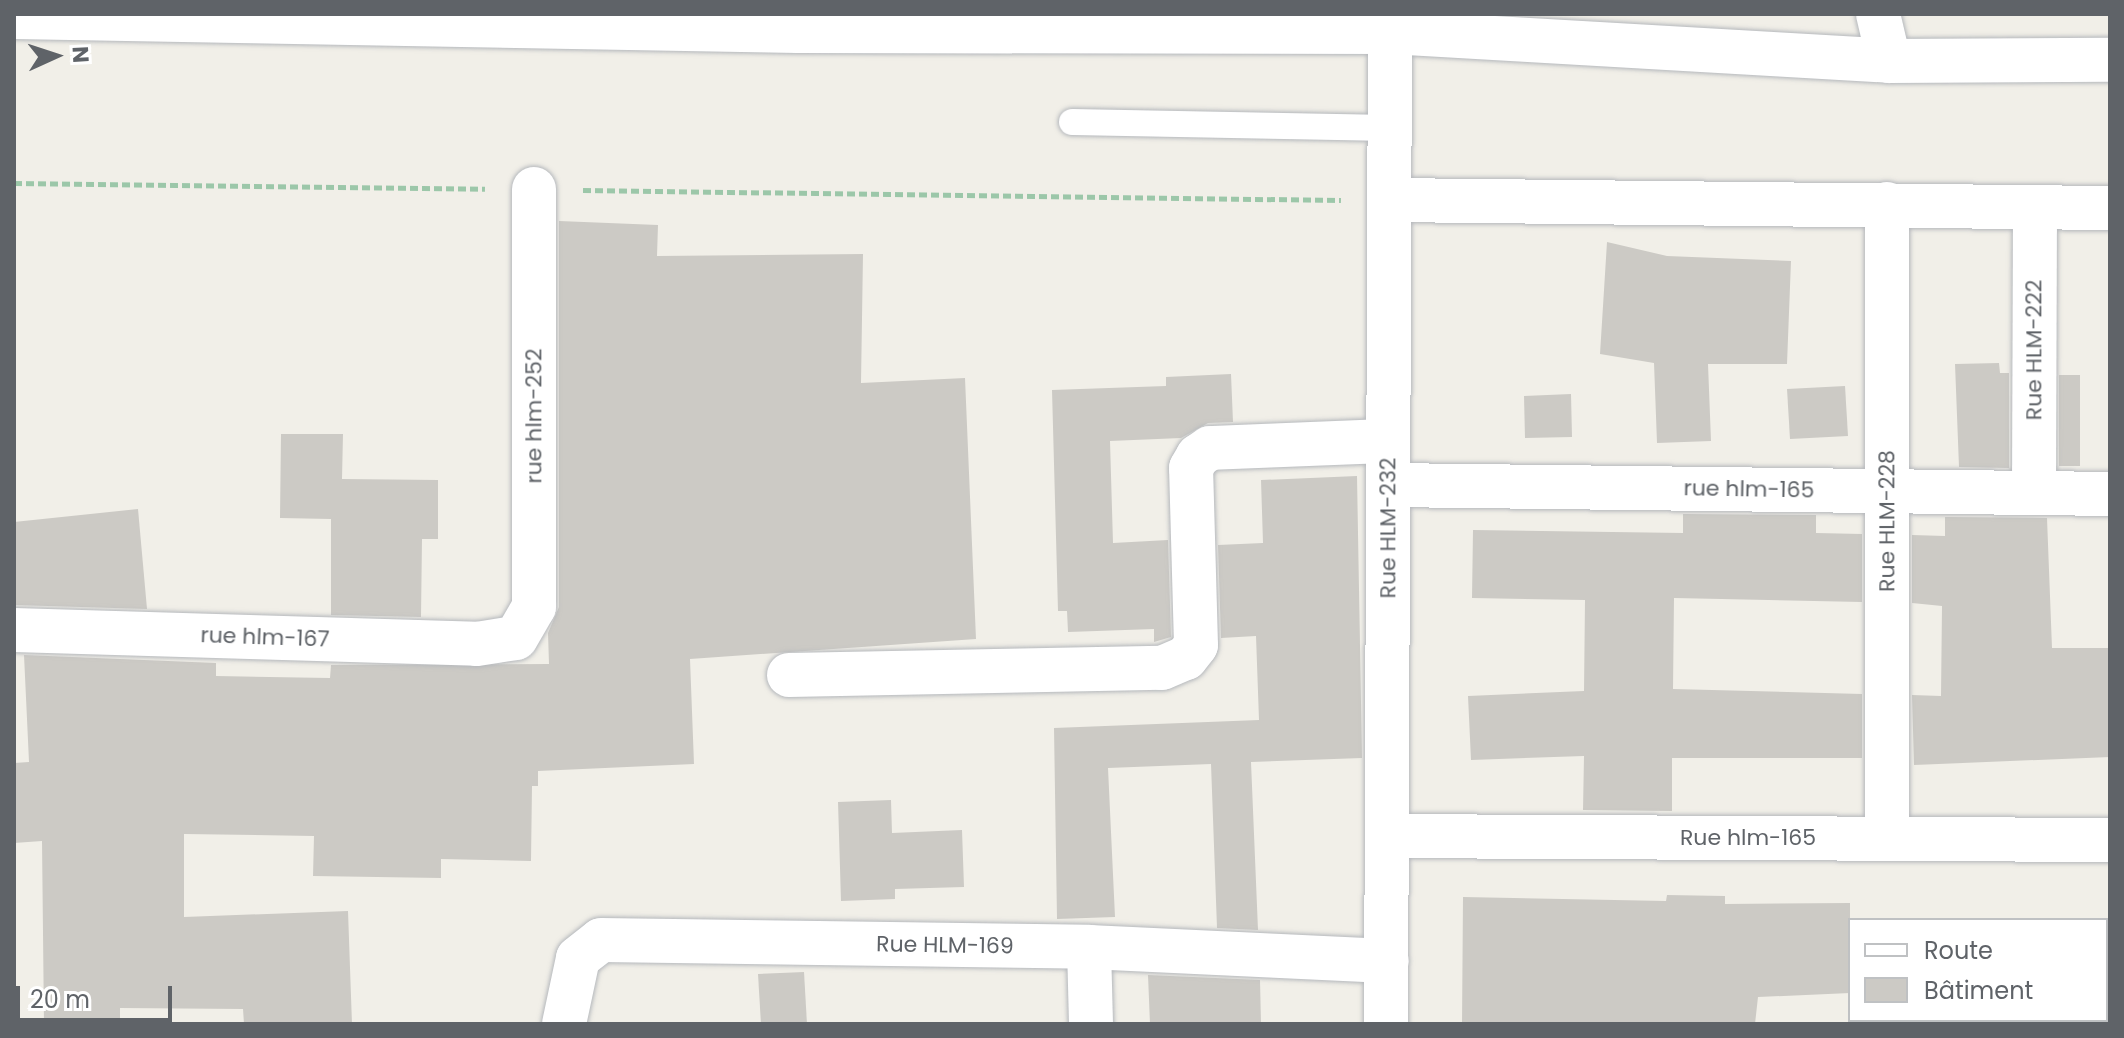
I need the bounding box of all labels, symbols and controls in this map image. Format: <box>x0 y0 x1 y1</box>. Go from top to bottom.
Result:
north arrow <box>16 16 96 96</box>
text: N <box>65 46 96 64</box>
street label: Rue HLM-222 <box>2021 280 2047 420</box>
street label: rue hlm-252 <box>521 348 547 484</box>
street label: Rue HLM-228 <box>1874 450 1900 592</box>
street label: Rue HLM-232 <box>1375 457 1401 599</box>
street label: rue hlm-165 <box>1683 475 1815 503</box>
street label: rue hlm-167 <box>200 622 330 652</box>
street label: Rue hlm-165 <box>1680 825 1816 851</box>
legend <box>1848 918 2108 1022</box>
street label: Rue HLM-169 <box>876 931 1014 959</box>
text: Route <box>1924 934 1993 967</box>
scale bar <box>20 970 176 1020</box>
text: Bâtiment <box>1924 974 2033 1007</box>
text: 20 m <box>30 983 90 1016</box>

